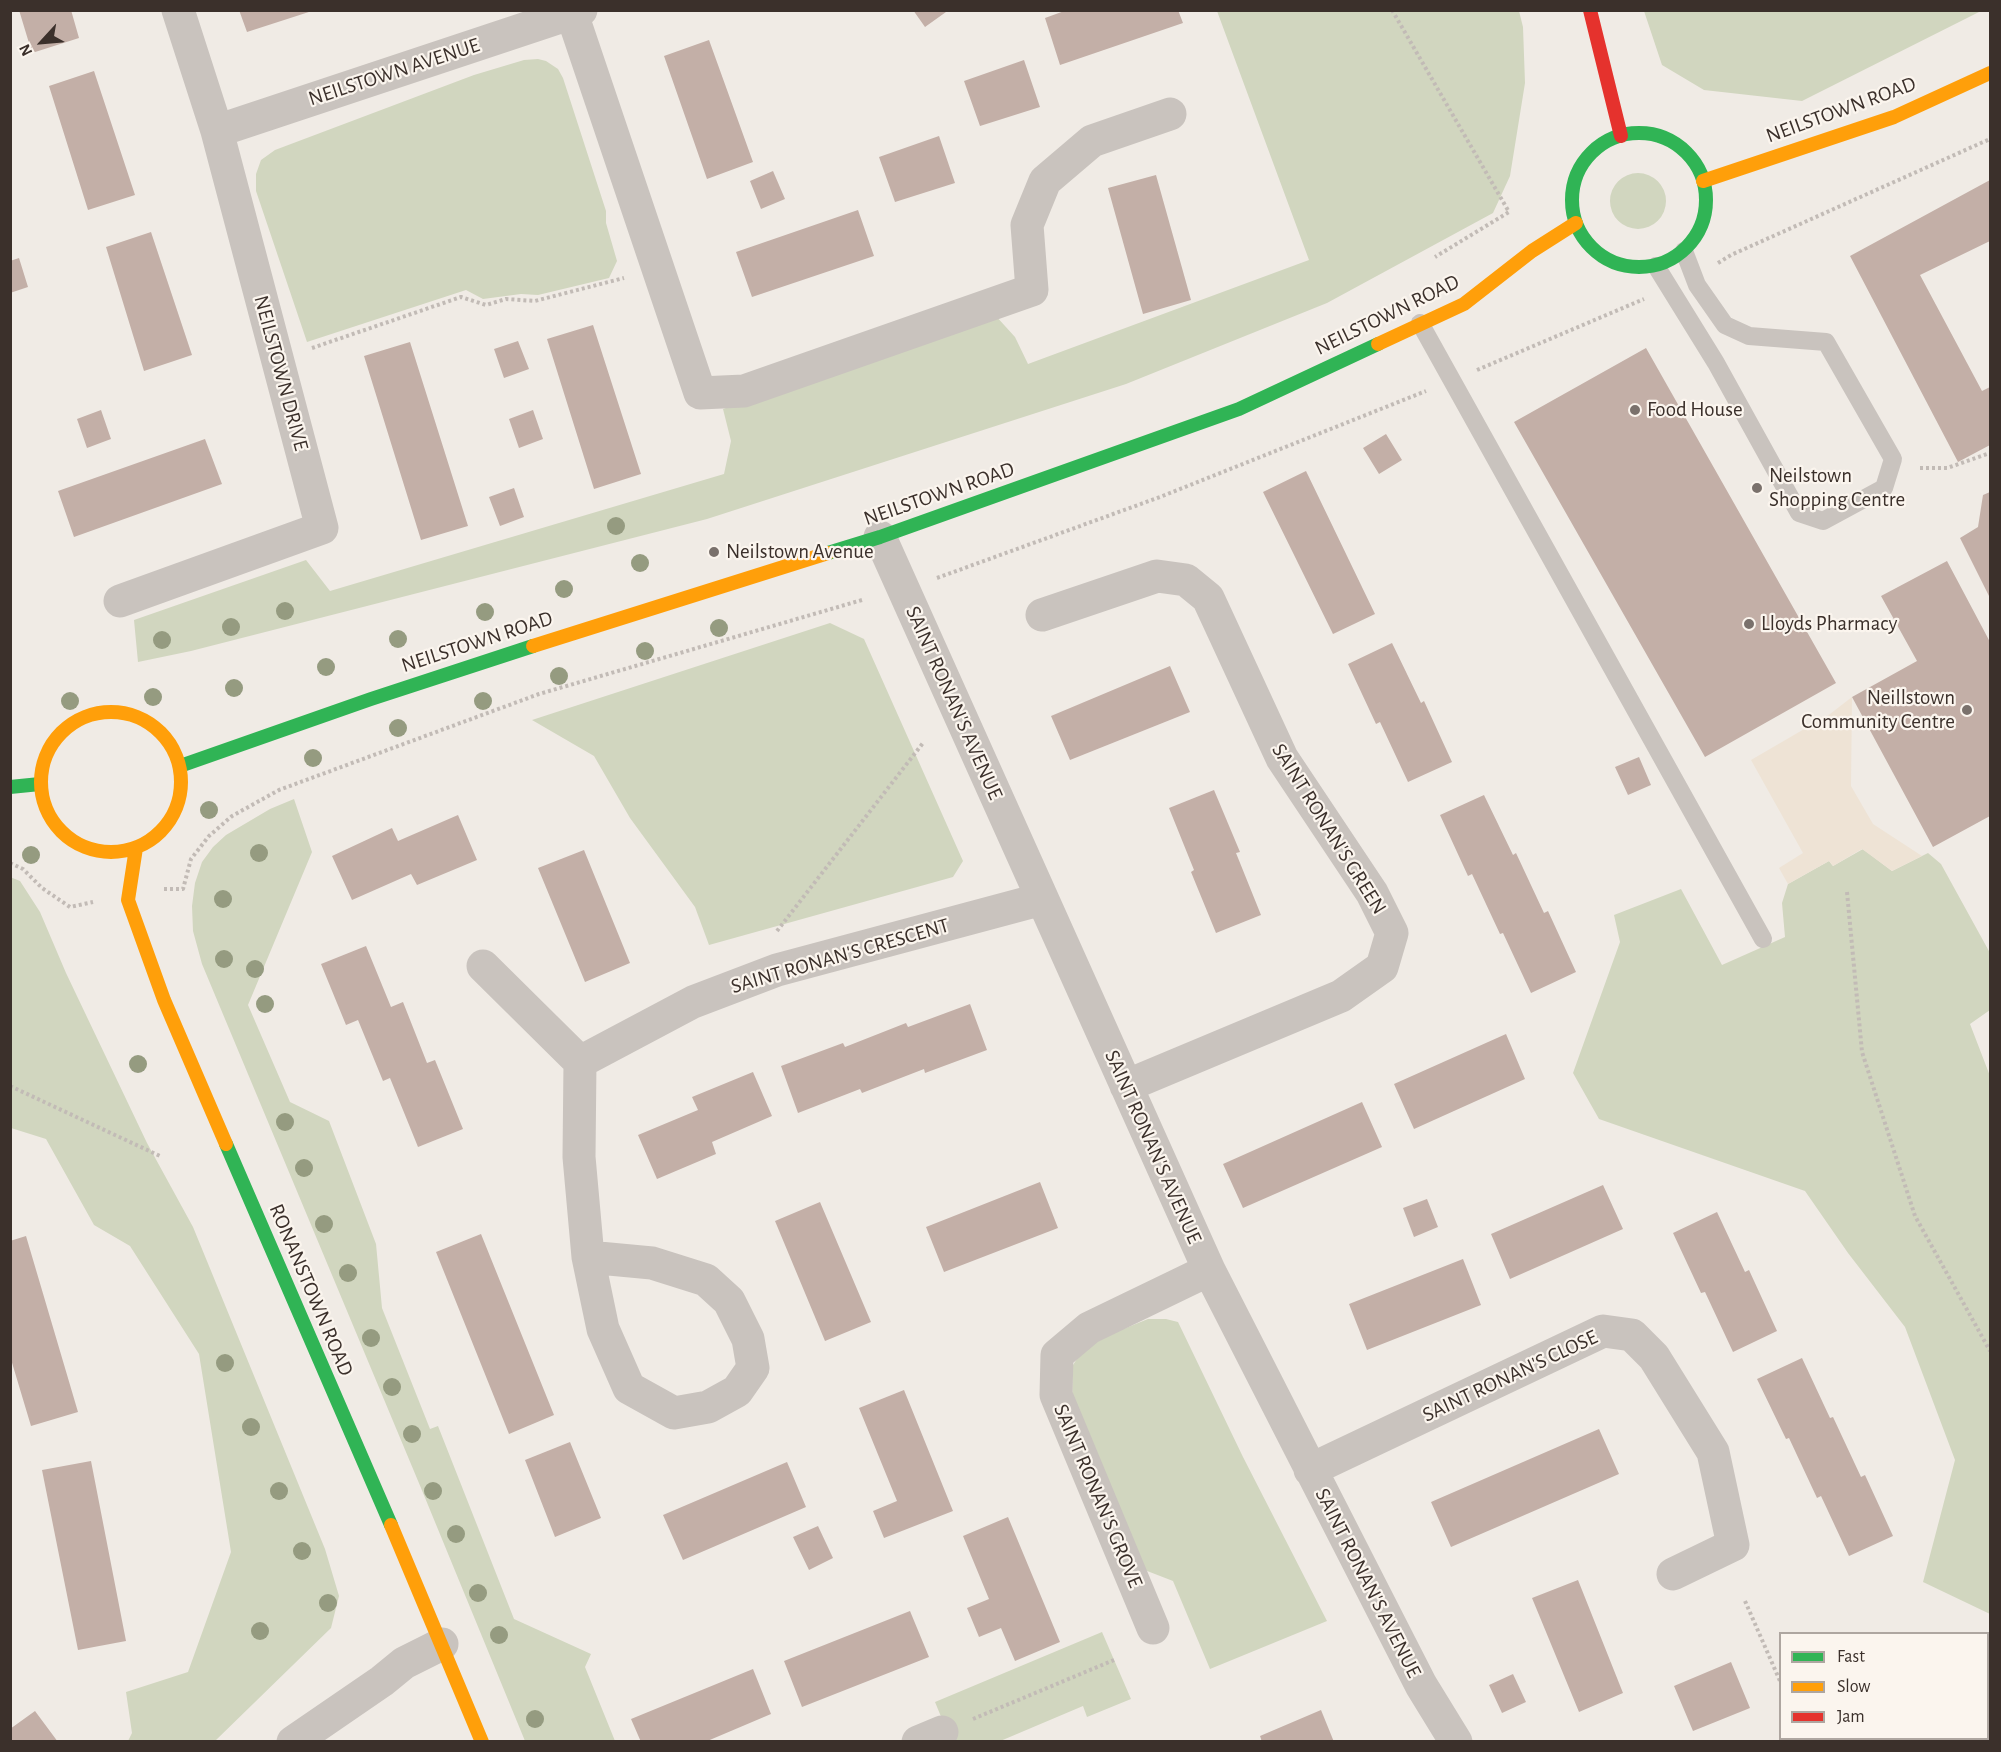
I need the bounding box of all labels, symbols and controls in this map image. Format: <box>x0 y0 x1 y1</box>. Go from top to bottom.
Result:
north arrow <box>12 12 72 72</box>
street label: NEILSTOWN AVENUE <box>305 32 483 112</box>
text: N <box>16 41 35 58</box>
street label: NEILSTOWN ROAD <box>1763 71 1919 149</box>
street label: NEILSTOWN ROAD <box>1311 269 1463 361</box>
street label: NEILSTOWN DRIVE <box>248 293 314 453</box>
place label: Food House <box>1647 397 1743 423</box>
marker: Food House <box>1628 403 1642 417</box>
street label: NEILSTOWN ROAD <box>860 456 1018 532</box>
place label: Neilstown Shopping Centre <box>1769 463 1905 513</box>
marker: Neilstown Shopping Centre <box>1750 481 1764 495</box>
place label: Neilstown Avenue <box>726 539 874 565</box>
marker: Neilstown Avenue <box>707 545 721 559</box>
street label: SAINT RONAN'S AVENUE <box>900 602 1008 804</box>
street label: NEILSTOWN ROAD <box>398 606 556 678</box>
place label: Lloyds Pharmacy <box>1761 611 1897 637</box>
marker: Lloyds Pharmacy <box>1742 617 1756 631</box>
place label: Neillstown Community Centre <box>1801 685 1955 735</box>
marker: Neillstown Community Centre <box>1960 703 1974 717</box>
street label: SAINT RONAN'S GREEN <box>1266 739 1392 919</box>
street label: SAINT RONAN'S CRESCENT <box>728 913 952 999</box>
street label: SAINT RONAN'S AVENUE <box>1099 1046 1207 1248</box>
street label: RONANSTOWN ROAD <box>263 1200 359 1380</box>
street label: SAINT RONAN'S CLOSE <box>1418 1324 1602 1428</box>
street label: SAINT RONAN'S GROVE <box>1048 1400 1148 1592</box>
street label: SAINT RONAN'S AVENUE <box>1309 1484 1427 1682</box>
legend <box>1779 1632 1989 1740</box>
text: Fast <box>1837 1648 1865 1666</box>
text: Slow <box>1837 1678 1870 1696</box>
text: Jam <box>1837 1708 1865 1726</box>

